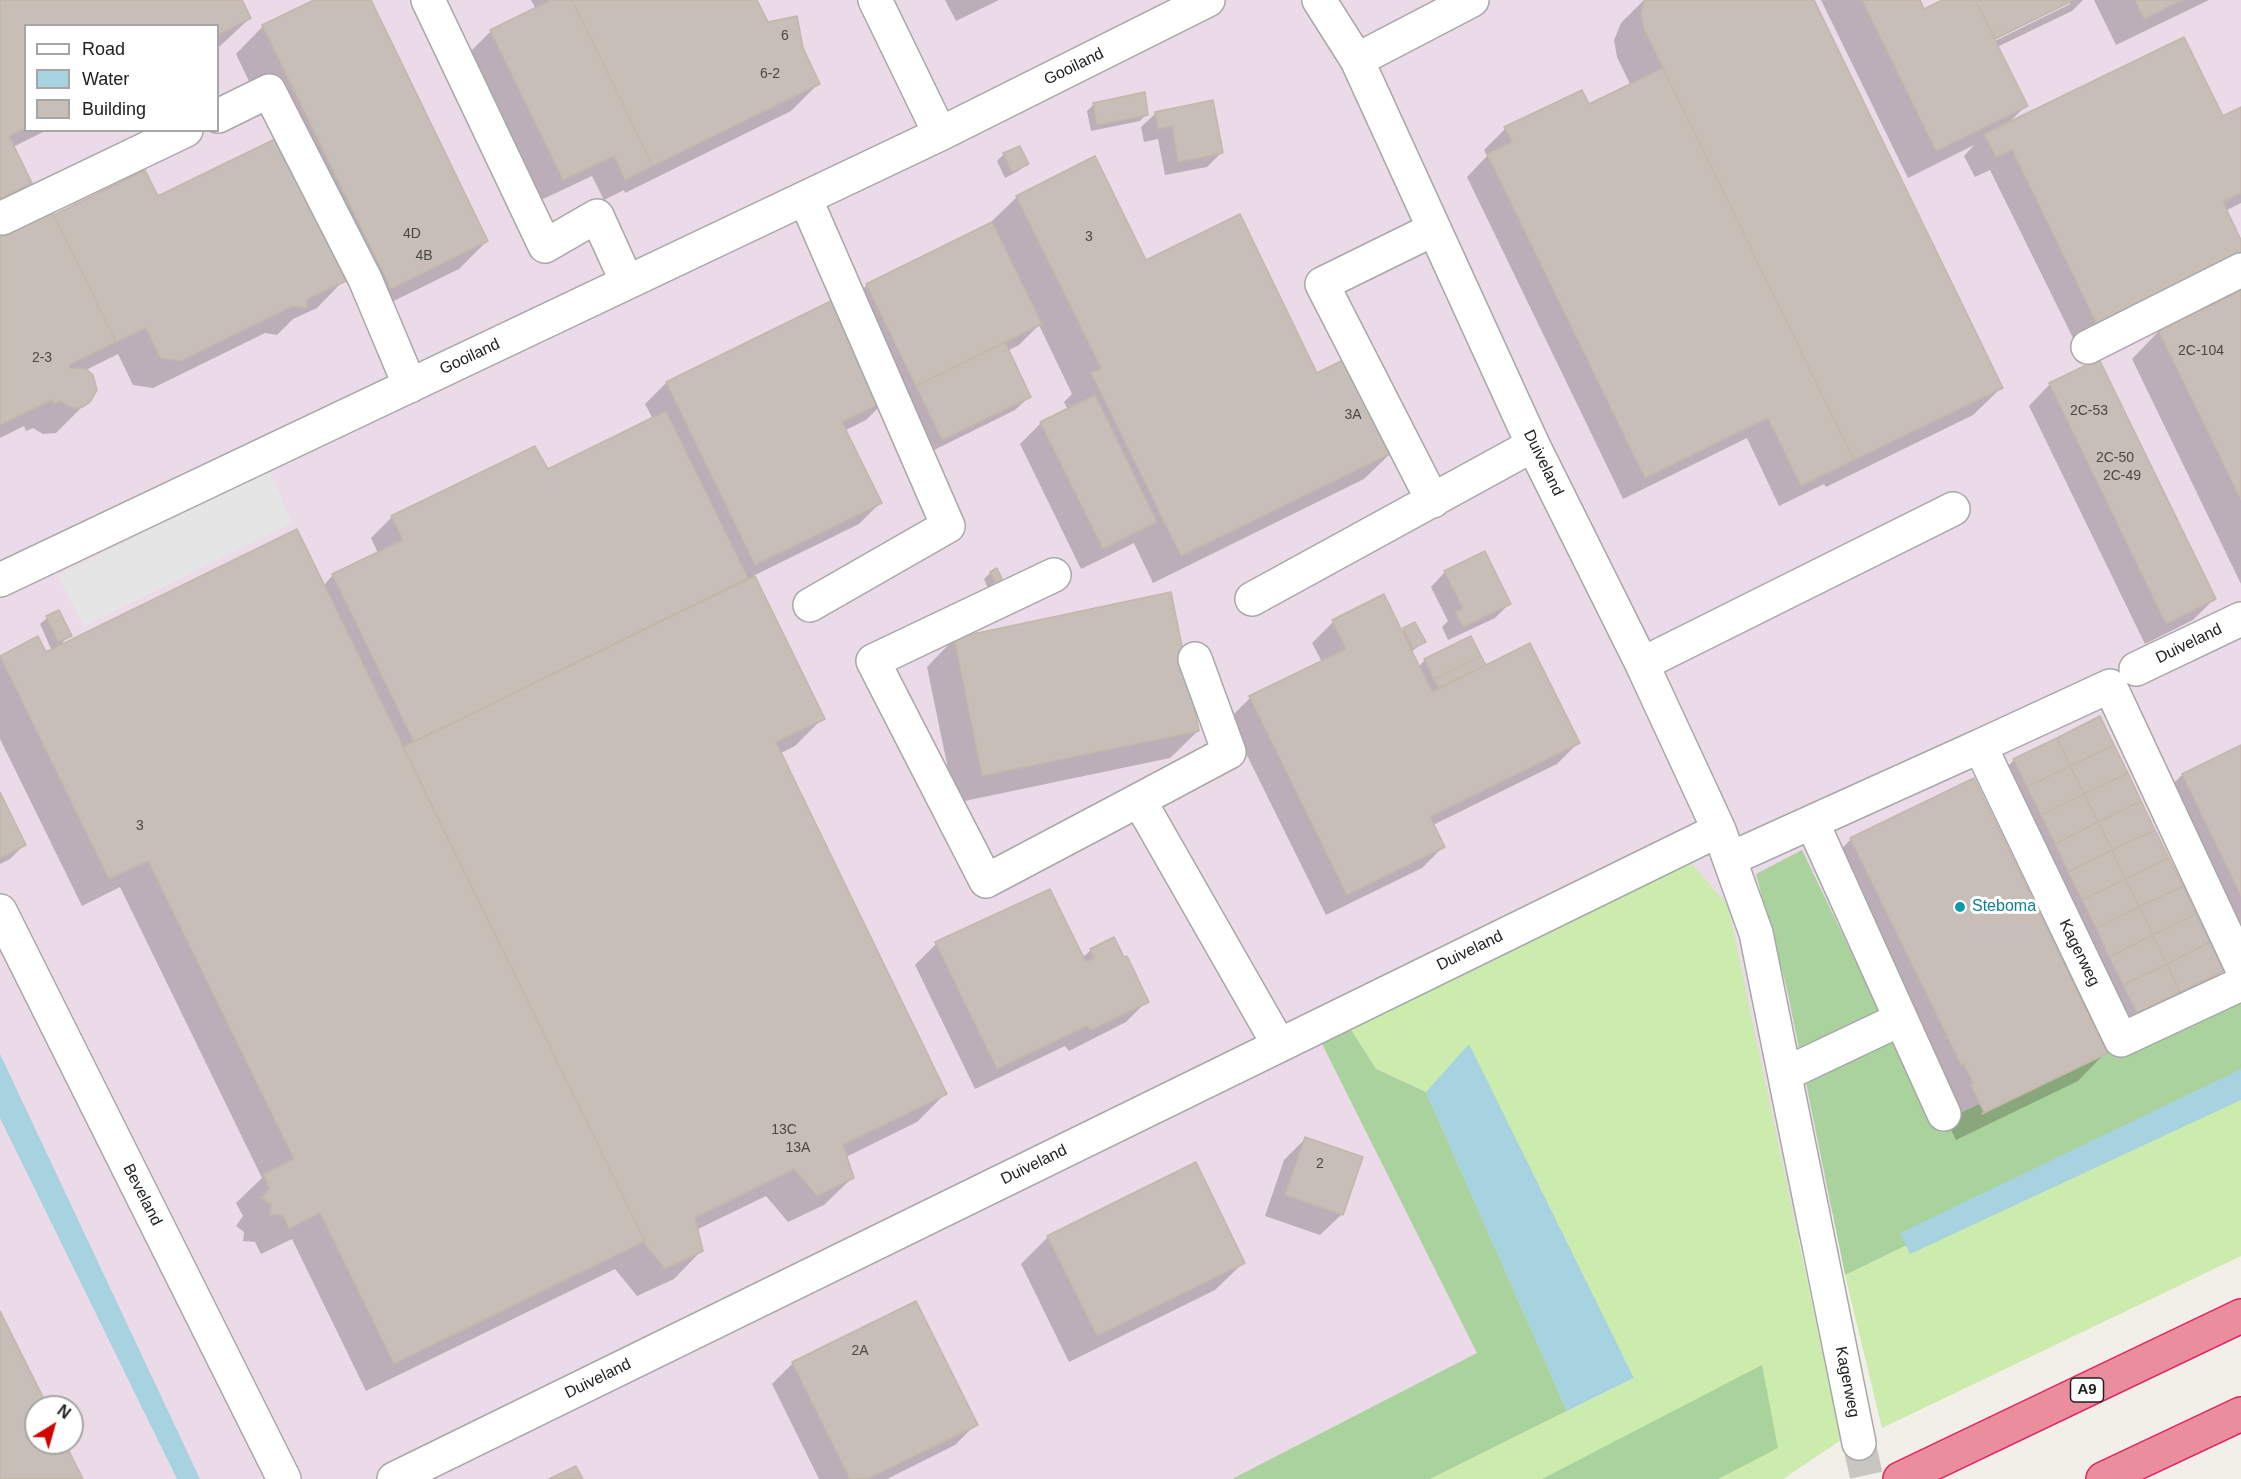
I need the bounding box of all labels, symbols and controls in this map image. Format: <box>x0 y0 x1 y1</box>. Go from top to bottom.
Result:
legend <box>24 24 219 132</box>
house number: 6 <box>781 28 789 44</box>
text: Road <box>82 39 125 59</box>
street label: Gooiland <box>1041 44 1107 90</box>
house number: 6-2 <box>760 66 780 82</box>
text: Water <box>82 69 129 89</box>
text: Building <box>82 99 146 119</box>
house number: 4D <box>403 226 421 242</box>
house number: 3 <box>1085 229 1093 245</box>
house number: 4B <box>415 248 433 264</box>
street label: Gooiland <box>437 335 503 379</box>
house number: 2C-104 <box>2178 343 2224 359</box>
house number: 2-3 <box>32 350 52 366</box>
house number: 2C-53 <box>2070 403 2108 419</box>
house number: 3A <box>1344 407 1362 423</box>
street label: Duiveland <box>1519 427 1567 499</box>
house number: 2C-50 <box>2096 450 2134 466</box>
house number: 2C-49 <box>2103 468 2141 484</box>
street label: Duiveland <box>2153 620 2225 668</box>
house number: 3 <box>136 818 144 834</box>
place label: Steboma <box>1972 897 2036 917</box>
marker: Steboma <box>1953 900 1967 914</box>
street label: Kagerweg <box>2055 916 2103 990</box>
street label: Duiveland <box>1434 927 1506 975</box>
house number: 13C <box>771 1122 797 1138</box>
house number: 13A <box>786 1140 810 1156</box>
street label: Duiveland <box>998 1141 1070 1189</box>
house number: 2 <box>1316 1156 1324 1172</box>
street label: Beveland <box>118 1161 166 1229</box>
house number: 2A <box>851 1343 869 1359</box>
street label: Kagerweg <box>1831 1345 1863 1419</box>
street label: Duiveland <box>562 1355 634 1403</box>
road number: A9 <box>2070 1378 2104 1402</box>
north arrow <box>24 1395 84 1455</box>
text: N <box>54 1402 74 1422</box>

